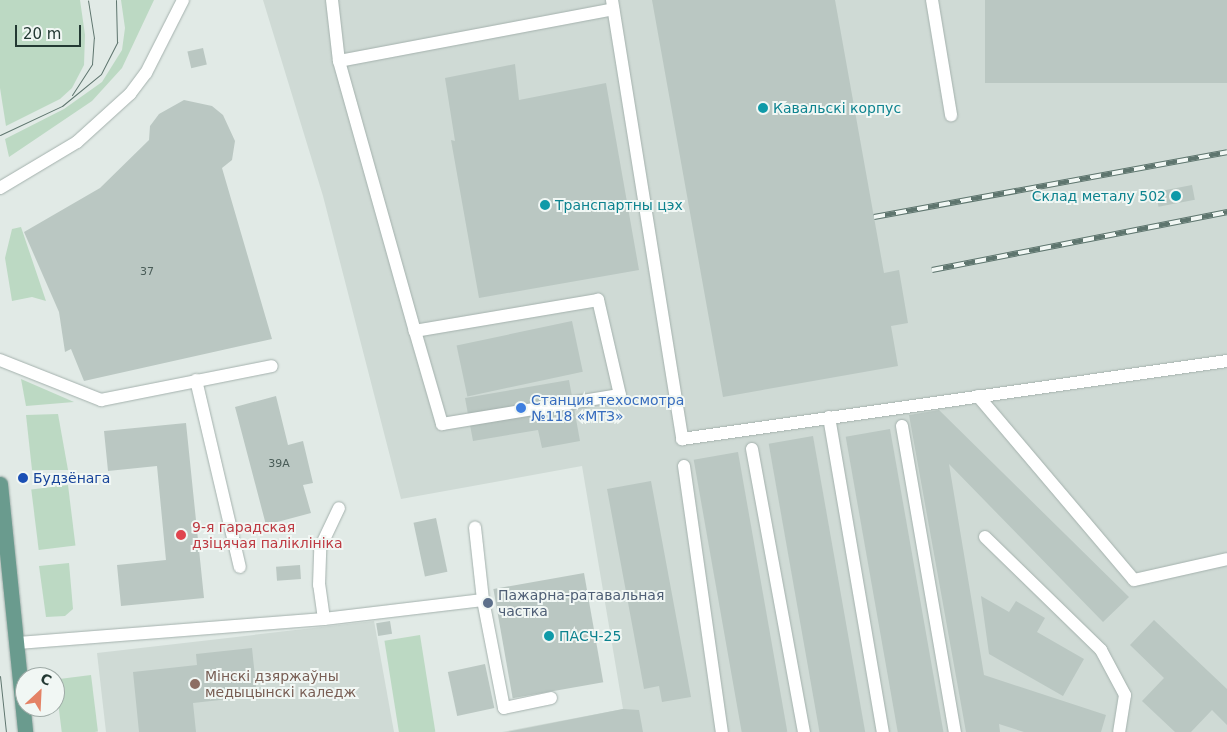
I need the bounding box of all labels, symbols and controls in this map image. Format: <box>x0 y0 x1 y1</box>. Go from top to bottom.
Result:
scale bar <box>18 15 84 47</box>
text: 20 m <box>23 25 61 43</box>
place label: Кавальскі корпус <box>773 100 901 116</box>
marker: Кавальскі корпус <box>757 102 769 114</box>
place label: Склад металу 502 <box>1032 188 1166 204</box>
marker: Склад металу 502 <box>1170 190 1182 202</box>
place label: Транспартны цэх <box>555 197 683 213</box>
marker: Транспартны цэх <box>539 199 551 211</box>
house number: 37 <box>140 265 154 279</box>
place label: Станция техосмотра №118 «МТЗ» <box>531 392 684 424</box>
marker: Станция техосмотра №118 «МТЗ» <box>515 402 527 414</box>
house number: 39А <box>268 457 290 471</box>
place label: Будзёнага <box>33 470 110 486</box>
marker: Будзёнага <box>17 472 29 484</box>
place label: 9-я гарадская дзіцячая паліклініка <box>192 519 343 552</box>
marker: 9-я гарадская дзіцячая паліклініка <box>174 528 188 542</box>
place label: Пажарна-ратавальная частка <box>498 587 664 620</box>
marker: Пажарна-ратавальная частка <box>482 597 494 609</box>
place label: ПАСЧ-25 <box>559 628 621 644</box>
marker: ПАСЧ-25 <box>543 630 555 642</box>
north arrow <box>15 667 65 717</box>
place label: Мінскі дзяржаўны медыцынскі каледж <box>205 668 356 700</box>
text: С <box>38 670 54 689</box>
marker: Мінскі дзяржаўны медыцынскі каледж <box>189 678 201 690</box>

